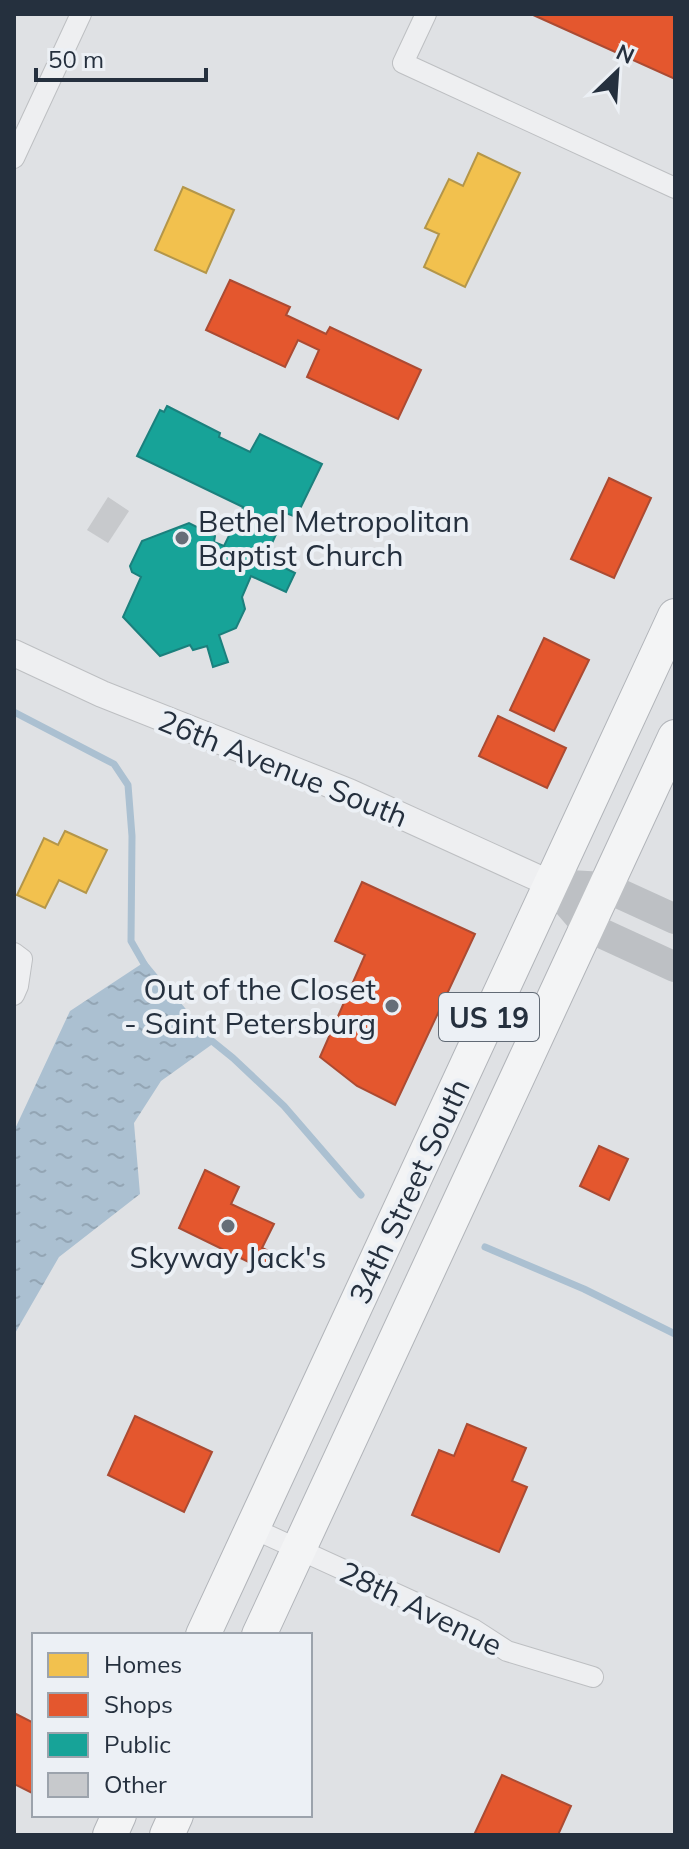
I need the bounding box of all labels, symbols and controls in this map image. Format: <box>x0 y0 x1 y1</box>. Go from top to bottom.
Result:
scale bar <box>36 32 206 82</box>
north arrow <box>577 32 657 112</box>
text: N <box>612 38 639 70</box>
text: 50 m <box>48 44 104 74</box>
place label: Bethel Metropolitan Baptist Church <box>198 502 470 574</box>
marker: Bethel Metropolitan Baptist Church <box>173 529 191 547</box>
street label: 26th Avenue South <box>153 701 413 835</box>
place label: Out of the Closet - Saint Petersburg <box>124 970 376 1042</box>
road number: US 19 <box>439 993 539 1041</box>
marker: Out of the Closet - Saint Petersburg <box>383 997 401 1015</box>
street label: 34th Street South <box>340 1072 478 1310</box>
marker: Skyway Jack's <box>219 1217 237 1235</box>
place label: Skyway Jack's <box>130 1238 327 1276</box>
street label: 28th Avenue <box>333 1552 509 1664</box>
legend <box>32 1633 312 1817</box>
text: Homes <box>104 1649 182 1679</box>
text: Shops <box>104 1689 173 1719</box>
text: Public <box>104 1729 171 1759</box>
text: Other <box>104 1769 167 1799</box>

